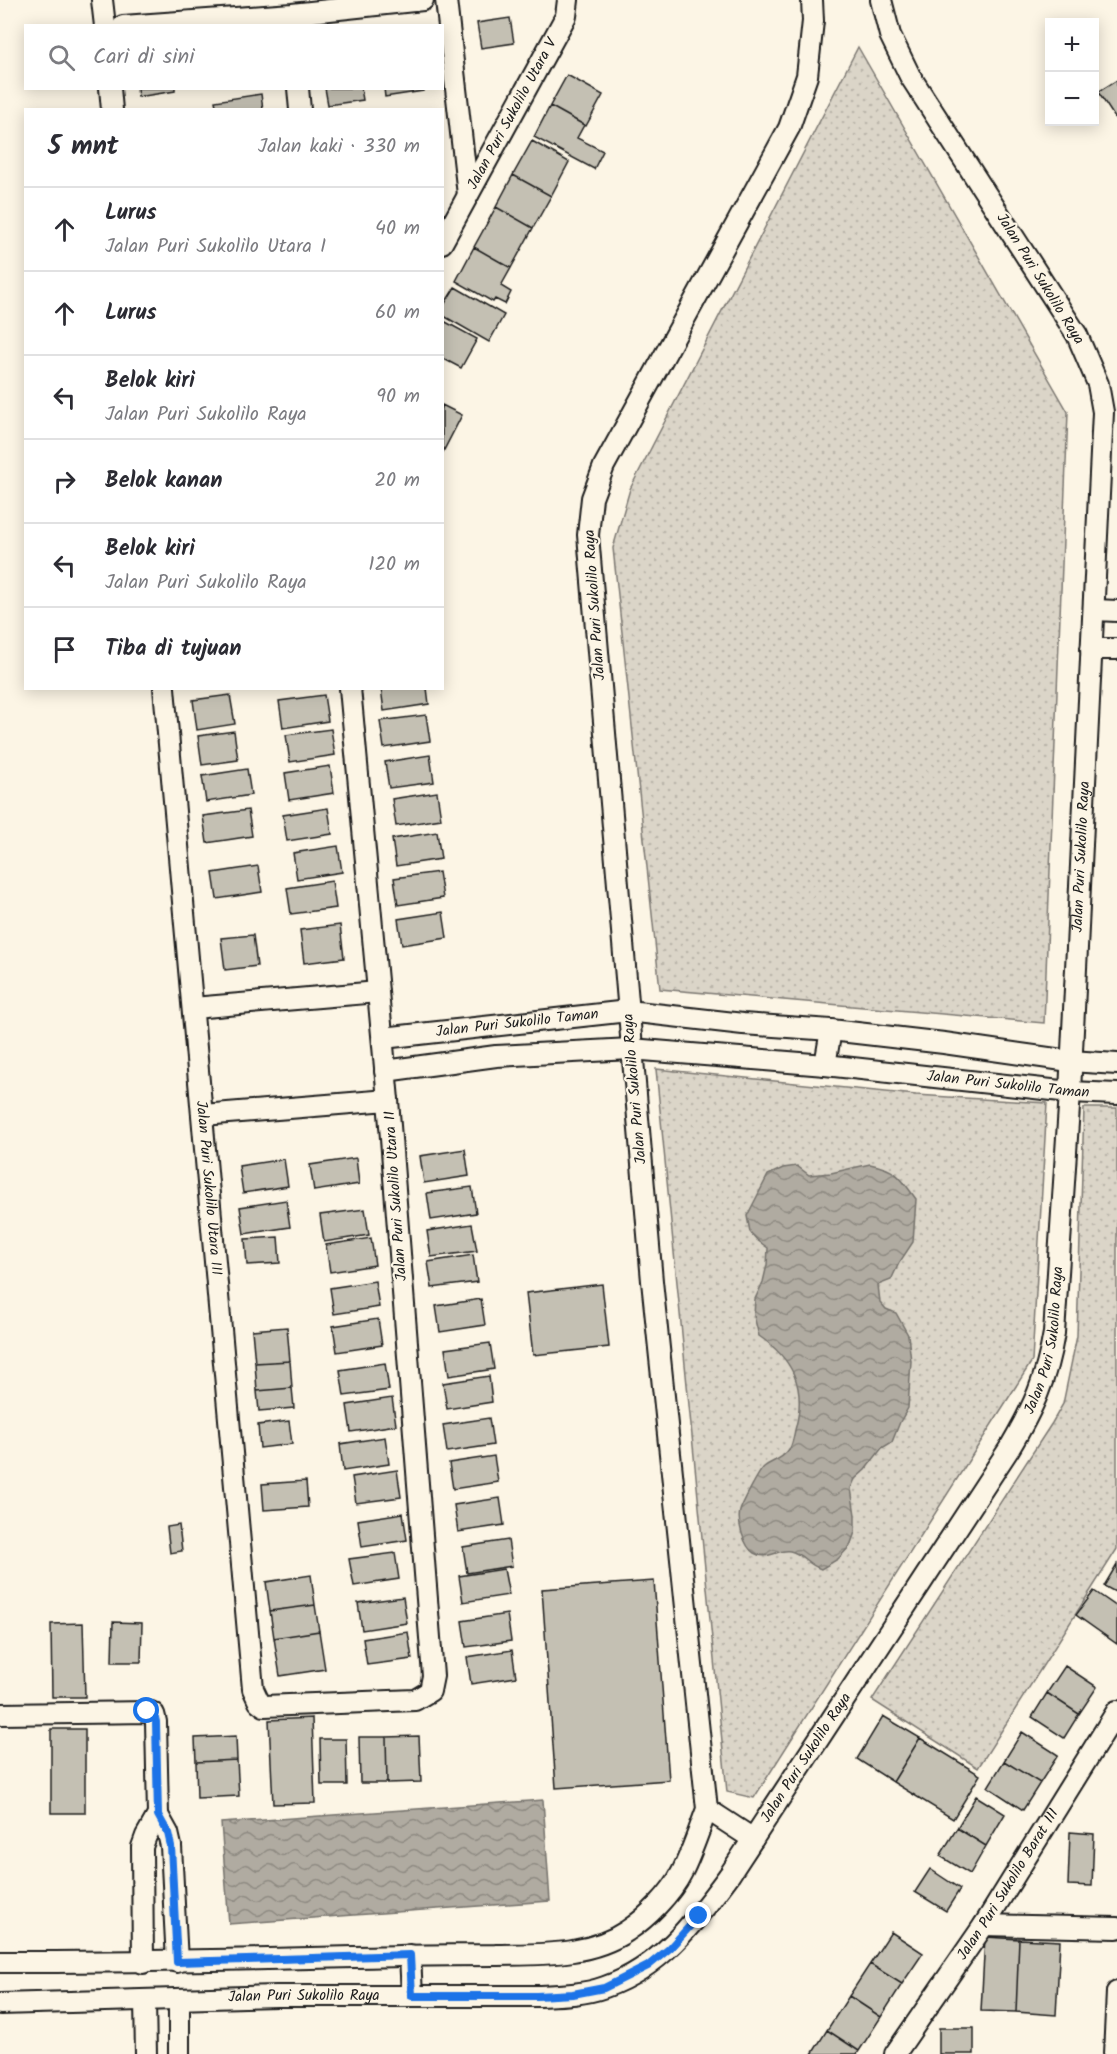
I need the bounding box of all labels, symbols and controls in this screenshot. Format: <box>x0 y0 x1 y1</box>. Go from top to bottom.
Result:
map controls <box>1045 18 1099 126</box>
button: + <box>1045 18 1099 72</box>
search box <box>24 24 444 90</box>
street label: Jalan Puri Sukolilo Utara V <box>461 33 564 194</box>
text: Cari di sini <box>93 40 194 75</box>
icon: search <box>45 41 78 74</box>
button: − <box>1045 72 1099 126</box>
text: 5 mnt <box>48 126 119 168</box>
text: Jalan kaki · 330 m <box>258 131 420 163</box>
text: Lurus <box>105 196 157 231</box>
street label: Jalan Puri Sukolilo Raya <box>990 208 1090 350</box>
icon: ahead <box>48 213 81 246</box>
text: 40 m <box>375 213 420 245</box>
text: Jalan Puri Sukolilo Utara I <box>105 231 326 263</box>
text: Lurus <box>105 296 157 331</box>
icon: ahead <box>48 297 81 330</box>
text: 60 m <box>375 297 420 329</box>
text: Belok kiri <box>105 364 195 399</box>
icon: left <box>48 381 81 414</box>
text: 90 m <box>376 381 420 413</box>
text: Jalan Puri Sukolilo Raya <box>105 399 307 431</box>
text: Belok kanan <box>105 464 222 499</box>
icon: right <box>48 465 81 498</box>
text: 20 m <box>374 465 420 497</box>
street label: Jalan Puri Sukolilo Raya <box>578 529 612 681</box>
text: Belok kiri <box>105 532 195 567</box>
icon: left <box>48 549 81 582</box>
text: 120 m <box>368 549 420 581</box>
text: Jalan Puri Sukolilo Raya <box>105 567 307 599</box>
text: Tiba di tujuan <box>105 632 241 667</box>
icon: arrive <box>48 633 81 666</box>
street label: Jalan Puri Sukolilo Raya <box>1066 781 1097 933</box>
street label: Jalan Puri Sukolilo Taman <box>435 1002 600 1044</box>
street label: Jalan Puri Sukolilo Raya <box>616 1013 654 1165</box>
street label: Jalan Puri Sukolilo Taman <box>925 1064 1090 1105</box>
street label: Jalan Puri Sukolilo Utara III <box>189 1100 228 1277</box>
street label: Jalan Puri Sukolilo Utara II <box>378 1110 414 1282</box>
street label: Jalan Puri Sukolilo Raya <box>1018 1266 1070 1419</box>
street label: Jalan Puri Sukolilo Raya <box>755 1688 858 1828</box>
route start <box>133 1697 159 1723</box>
street label: Jalan Puri Sukolilo Barat III <box>951 1803 1066 1965</box>
route end <box>685 1902 711 1928</box>
street label: Jalan Puri Sukolilo Raya <box>228 1984 380 2009</box>

